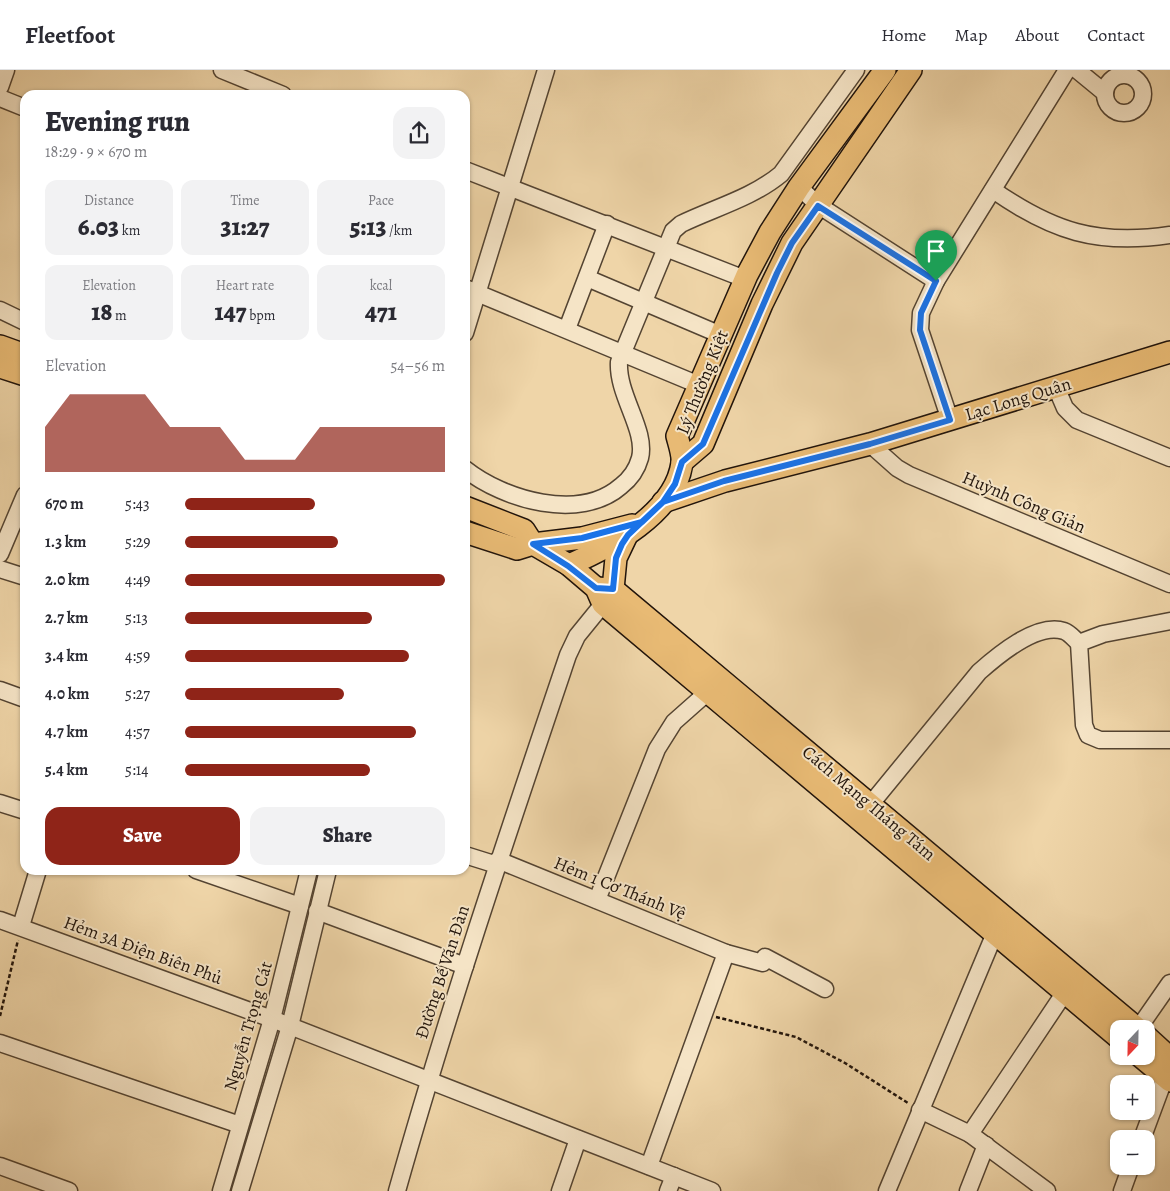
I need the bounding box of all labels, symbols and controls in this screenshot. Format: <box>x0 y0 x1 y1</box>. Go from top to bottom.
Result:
text: Fleetfoot <box>25 19 115 51</box>
text: Home <box>881 23 926 47</box>
text: Map <box>954 23 987 47</box>
text: About <box>1015 23 1059 47</box>
text: Contact <box>1087 23 1145 47</box>
text: Evening run <box>45 103 190 141</box>
button: share <box>393 107 445 159</box>
text: 18:29 · 9 × 670 m <box>45 141 147 163</box>
text: Distance <box>84 191 134 210</box>
text: Time <box>230 191 260 210</box>
text: Pace <box>368 191 394 210</box>
text: 6.03 <box>78 210 119 244</box>
text: 31:27 <box>220 210 270 244</box>
text: 5:13 <box>350 210 386 244</box>
text: km <box>119 221 140 240</box>
text: /km <box>386 221 412 240</box>
pin <box>915 230 957 281</box>
icon: arrive <box>922 237 950 265</box>
text: Elevation <box>82 276 136 295</box>
text: Heart rate <box>216 276 274 295</box>
text: kcal <box>370 276 392 295</box>
text: 18 <box>91 295 112 329</box>
text: 147 <box>215 295 246 329</box>
text: 471 <box>365 295 397 329</box>
text: m <box>112 306 127 325</box>
text: bpm <box>246 306 275 325</box>
street label: Lý Thường Kiệt <box>670 326 734 438</box>
text: Elevation <box>45 355 106 377</box>
text: 54–56 m <box>390 355 445 377</box>
street label: Lạc Long Quân <box>962 371 1074 427</box>
street label: Huỳnh Công Giản <box>959 465 1089 539</box>
text: 670 m <box>45 493 84 515</box>
text: 5:43 <box>125 493 150 515</box>
text: 1.3 km <box>45 531 86 553</box>
text: 5:29 <box>125 531 151 553</box>
text: 2.0 km <box>45 569 90 591</box>
text: 4:49 <box>125 569 151 591</box>
text: 2.7 km <box>45 607 88 629</box>
text: 5:13 <box>125 607 148 629</box>
text: 3.4 km <box>45 645 88 667</box>
text: 4:59 <box>125 645 150 667</box>
text: 4.0 km <box>45 683 89 705</box>
text: 5:27 <box>125 683 150 705</box>
text: 4.7 km <box>45 721 88 743</box>
text: 4:57 <box>125 721 150 743</box>
street label: Cách Mạng Tháng Tám <box>797 740 941 866</box>
text: 5.4 km <box>45 759 88 781</box>
text: 5:14 <box>125 759 148 781</box>
button: Save <box>45 807 240 865</box>
button: Share <box>250 807 445 865</box>
street label: Hẻm 1 Cơ Thánh Vệ <box>550 851 690 925</box>
street label: Đường Bế Văn Đàn <box>409 902 475 1042</box>
street label: Hẻm 3A Điện Biên Phủ <box>60 910 226 990</box>
street label: Nguyễn Trọng Cát <box>218 958 278 1094</box>
north arrow <box>1110 1020 1155 1065</box>
map controls <box>1110 1020 1155 1175</box>
button: + <box>1110 1075 1155 1120</box>
button: − <box>1110 1130 1155 1175</box>

